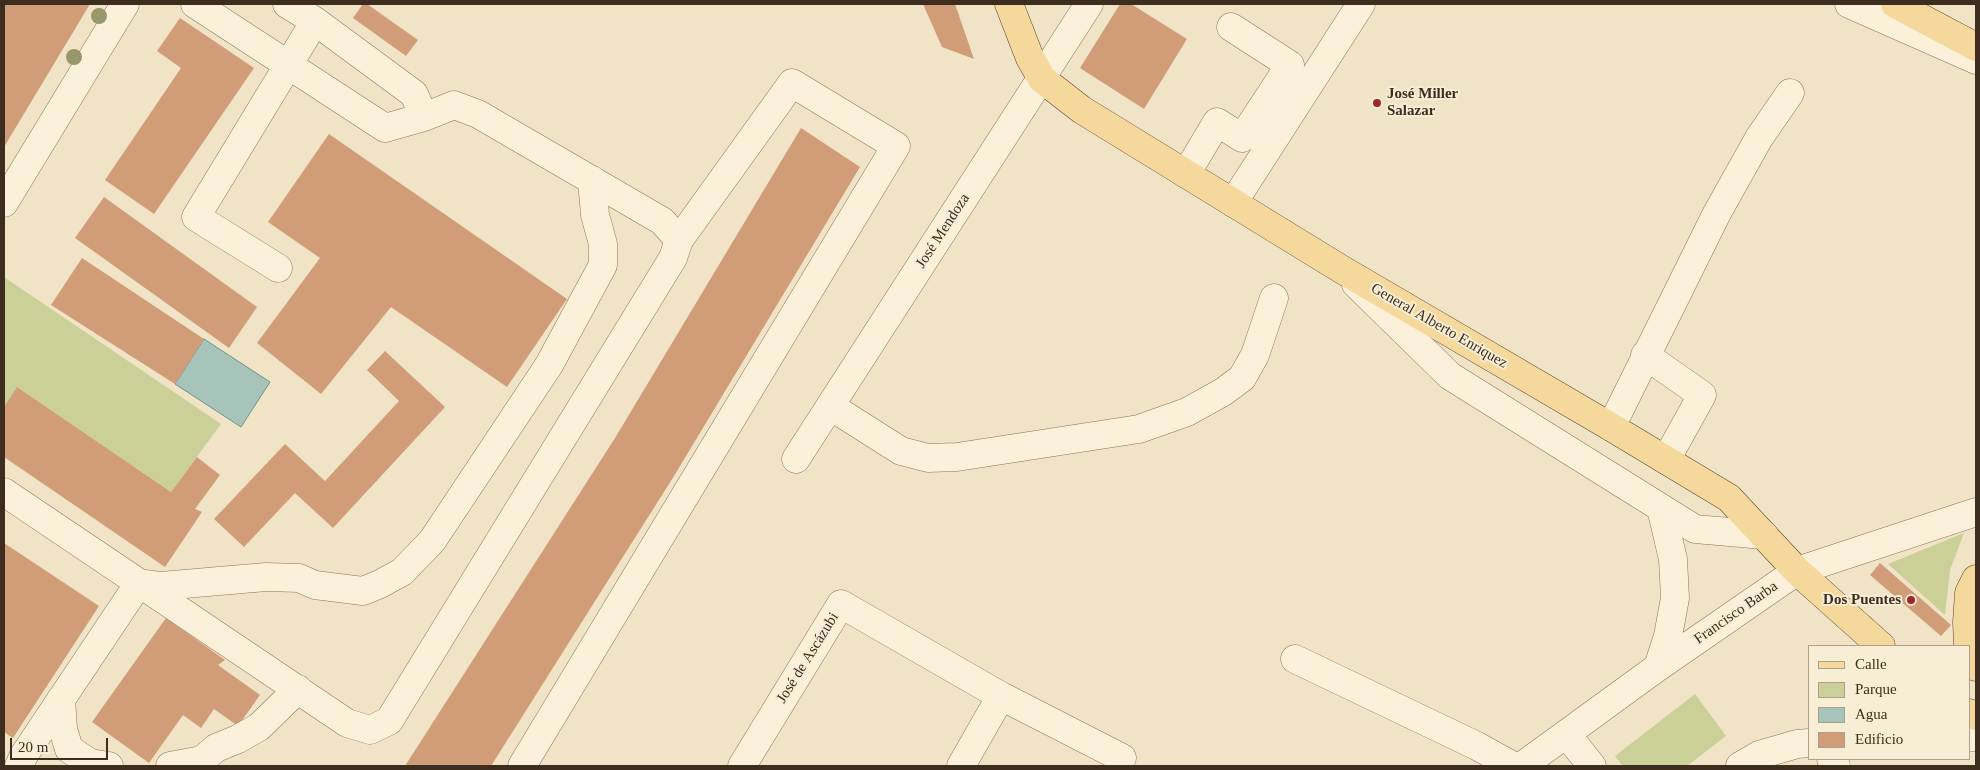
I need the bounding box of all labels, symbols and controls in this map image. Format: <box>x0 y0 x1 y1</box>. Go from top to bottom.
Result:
place label: José Miller Salazar <box>1387 85 1458 120</box>
marker: José Miller Salazar <box>1371 97 1383 109</box>
street label: José Mendoza <box>912 190 974 272</box>
street label: General Alberto Enriquez <box>1367 279 1511 373</box>
street label: Francisco Barba <box>1691 578 1781 648</box>
place label: Dos Puentes <box>1823 591 1901 609</box>
marker: Dos Puentes <box>1905 594 1917 606</box>
street label: José de Ascázubi <box>773 609 843 707</box>
legend <box>1808 645 1970 760</box>
text: Calle <box>1855 656 1887 672</box>
text: Parque <box>1855 681 1897 697</box>
text: Agua <box>1855 706 1888 722</box>
scale bar <box>12 728 110 760</box>
text: Edificio <box>1855 731 1903 747</box>
text: 20 m <box>18 739 48 755</box>

